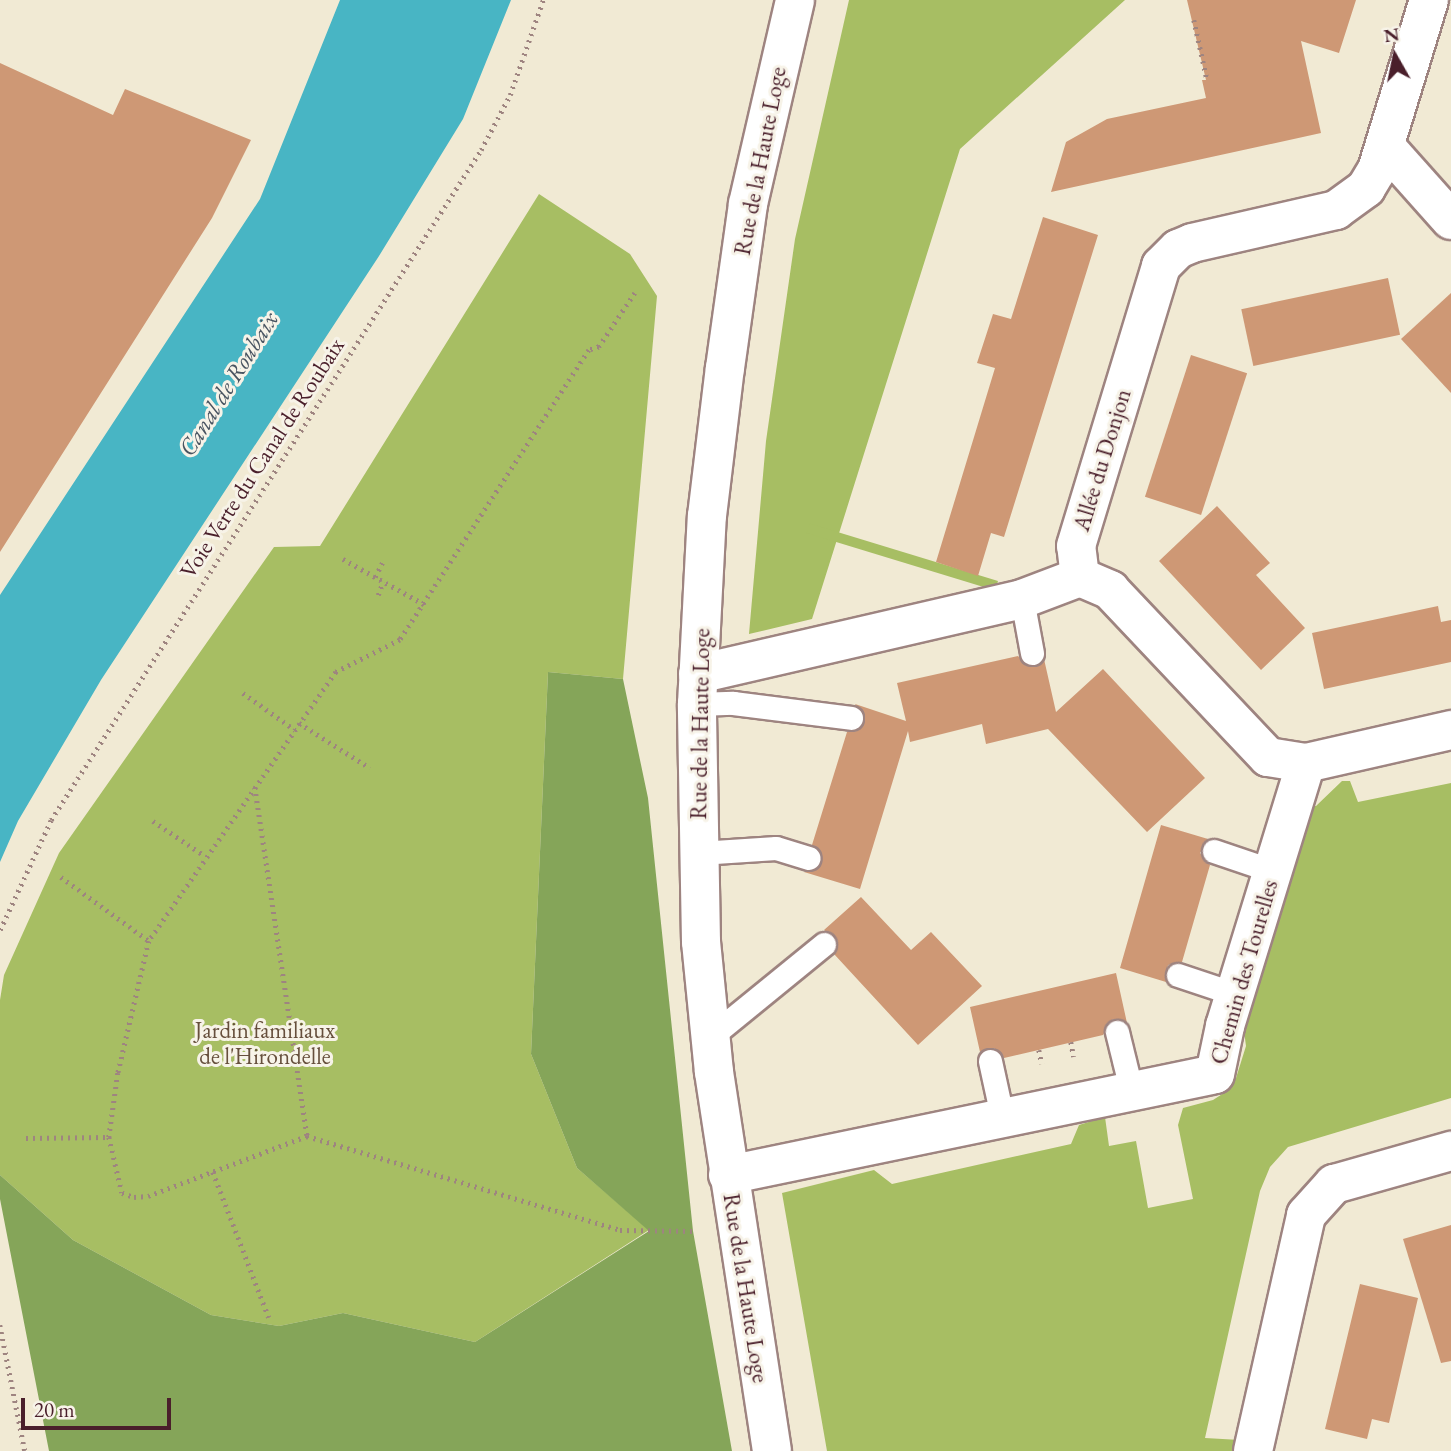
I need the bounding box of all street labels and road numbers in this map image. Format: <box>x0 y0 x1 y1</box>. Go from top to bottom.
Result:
street label: Rue de la Haute Loge <box>728 65 792 257</box>
street label: Voie Verte du Canal de Roubaix <box>174 333 350 583</box>
street label: Allée du Donjon <box>1067 386 1137 534</box>
street label: Rue de la Haute Loge <box>685 628 715 820</box>
street label: Chemin des Tourelles <box>1204 877 1284 1067</box>
street label: Rue de la Haute Loge <box>717 1191 775 1385</box>

